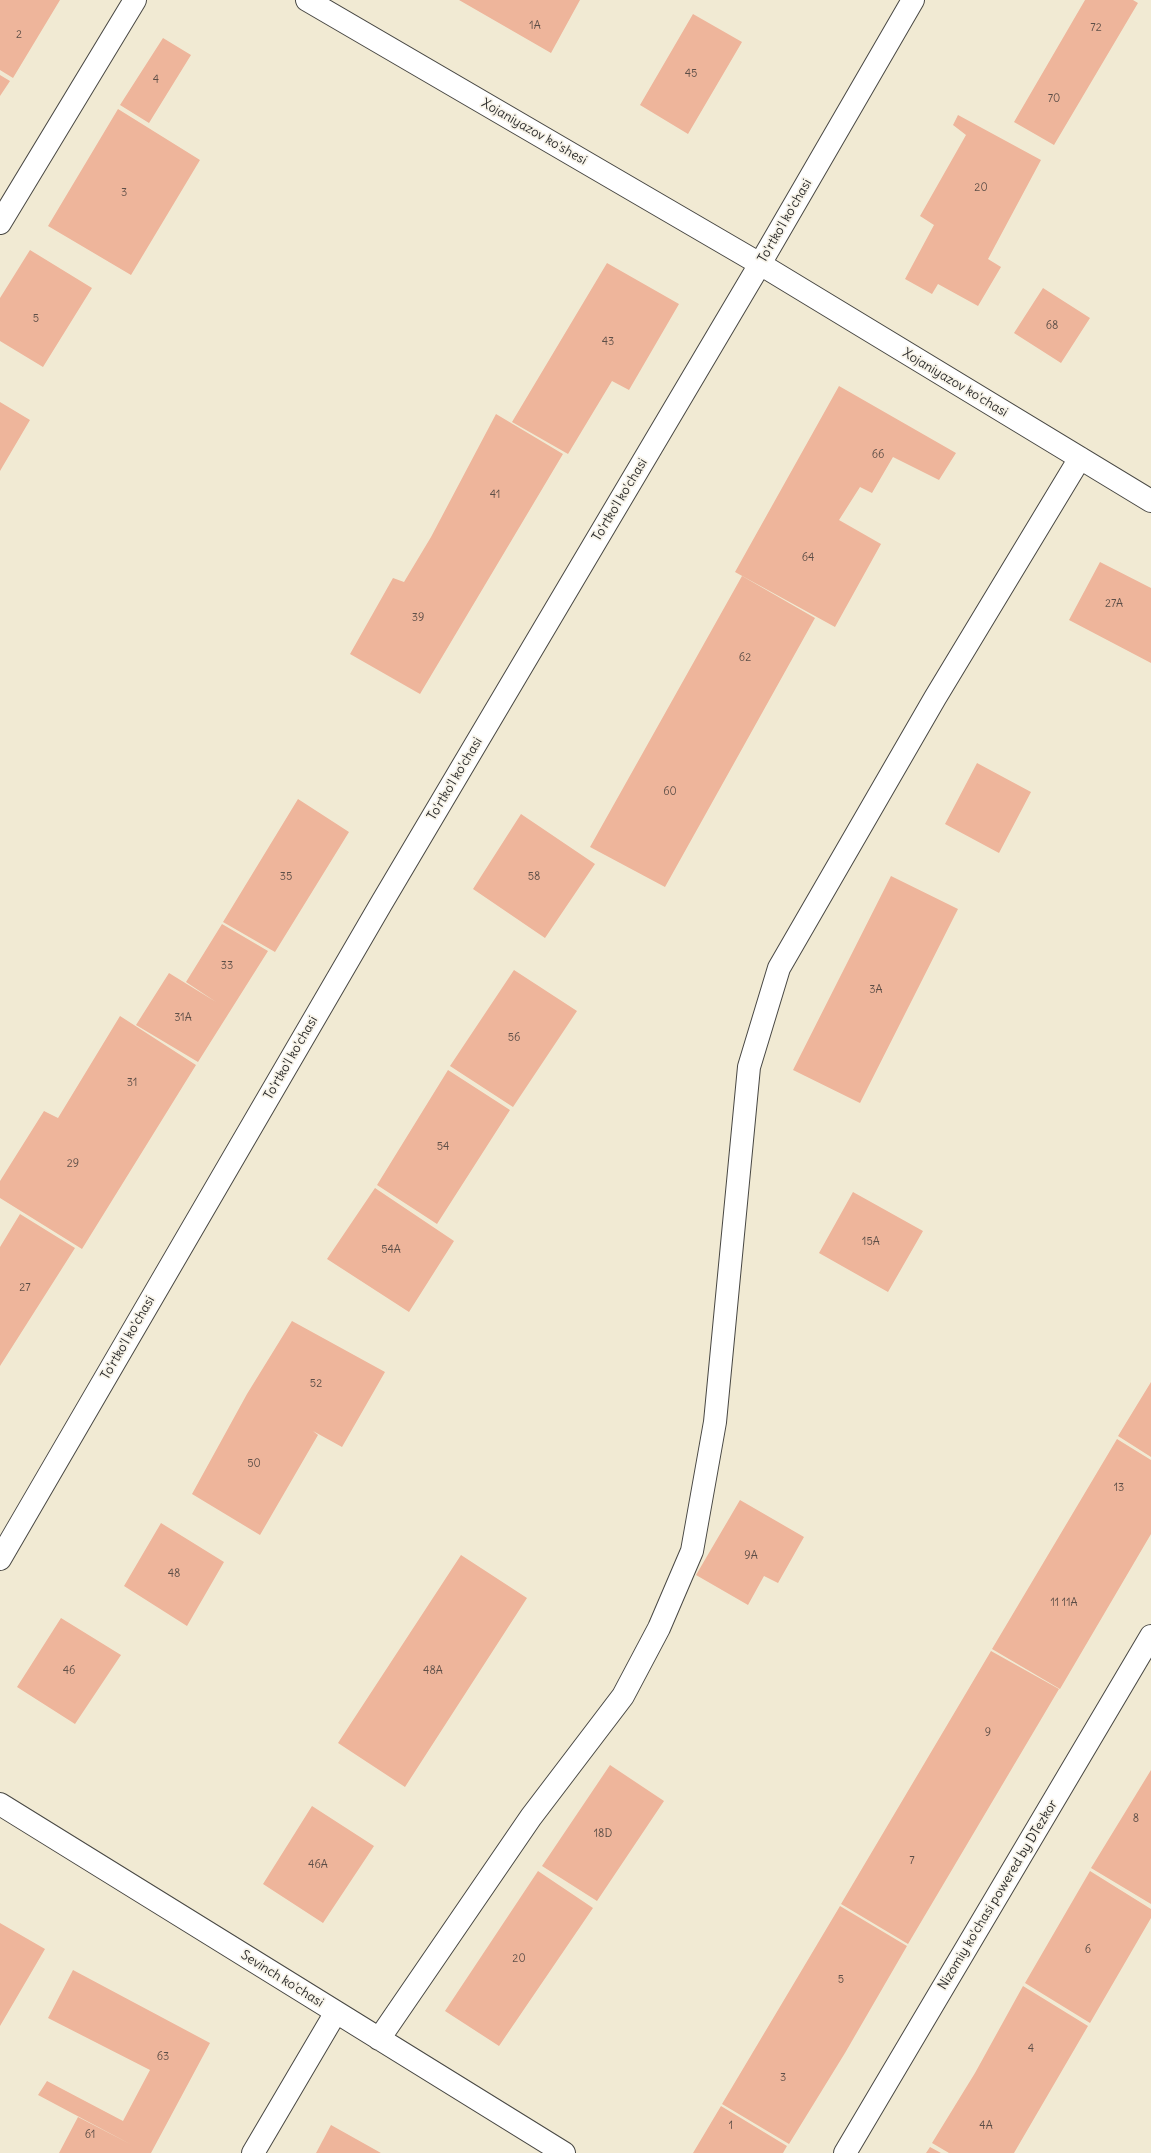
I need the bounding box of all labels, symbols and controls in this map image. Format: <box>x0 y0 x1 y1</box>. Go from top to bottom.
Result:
house number: 1A <box>529 19 541 33</box>
house number: 72 <box>1090 21 1102 35</box>
house number: 2 <box>16 28 22 42</box>
house number: 45 <box>685 67 697 81</box>
house number: 4 <box>153 73 159 87</box>
house number: 70 <box>1048 92 1060 106</box>
street label: Xojaniyazov ko'shesi <box>479 95 589 169</box>
street label: To'rtko'l ko'chasi <box>755 177 815 265</box>
house number: 20 <box>974 181 988 195</box>
house number: 3 <box>121 186 127 200</box>
house number: 5 <box>33 312 39 326</box>
house number: 68 <box>1046 319 1058 333</box>
house number: 43 <box>602 335 614 349</box>
street label: Xojaniyazov ko'chasi <box>900 345 1010 421</box>
house number: 66 <box>872 448 884 462</box>
street label: To'rtko'l ko'chasi <box>589 456 651 544</box>
house number: 41 <box>490 488 500 502</box>
house number: 64 <box>802 551 814 565</box>
house number: 27A <box>1105 597 1123 611</box>
house number: 39 <box>412 611 424 625</box>
house number: 62 <box>739 651 751 665</box>
street label: To'rtko'l ko'chasi <box>424 735 486 823</box>
house number: 60 <box>663 785 677 799</box>
house number: 35 <box>280 870 292 884</box>
house number: 58 <box>528 870 540 884</box>
house number: 33 <box>221 959 233 973</box>
house number: 3A <box>869 983 883 997</box>
house number: 31A <box>174 1011 192 1025</box>
street label: To'rtko'l ko'chasi <box>261 1014 321 1102</box>
house number: 56 <box>508 1031 520 1045</box>
house number: 31 <box>127 1076 137 1090</box>
house number: 54 <box>437 1140 449 1154</box>
house number: 29 <box>67 1157 79 1171</box>
house number: 15A <box>862 1235 880 1249</box>
house number: 54A <box>381 1243 401 1257</box>
house number: 27 <box>19 1281 31 1295</box>
street label: To'rtko'l ko'chasi <box>98 1294 158 1382</box>
house number: 52 <box>310 1377 322 1391</box>
house number: 50 <box>247 1457 261 1471</box>
house number: 13 <box>1114 1481 1124 1495</box>
house number: 9A <box>744 1549 758 1563</box>
house number: 48 <box>168 1567 180 1581</box>
house number: 11 11A <box>1050 1596 1078 1610</box>
house number: 46 <box>63 1664 75 1678</box>
house number: 48A <box>423 1664 443 1678</box>
house number: 9 <box>985 1726 991 1740</box>
street label: Nizomiy ko'chasi powered by DTezkor <box>935 1797 1061 1993</box>
house number: 8 <box>1133 1812 1139 1826</box>
house number: 18D <box>594 1827 612 1841</box>
house number: 7 <box>909 1854 915 1868</box>
house number: 46A <box>308 1858 328 1872</box>
house number: 6 <box>1085 1943 1091 1957</box>
street label: Sevinch ko'chasi <box>238 1947 326 2011</box>
house number: 20 <box>512 1952 526 1966</box>
house number: 5 <box>838 1973 844 1987</box>
house number: 4 <box>1028 2042 1034 2056</box>
house number: 63 <box>157 2050 169 2064</box>
house number: 3 <box>780 2071 786 2085</box>
house number: 1 <box>729 2119 733 2133</box>
house number: 4A <box>979 2119 993 2133</box>
house number: 61 <box>85 2128 95 2142</box>

